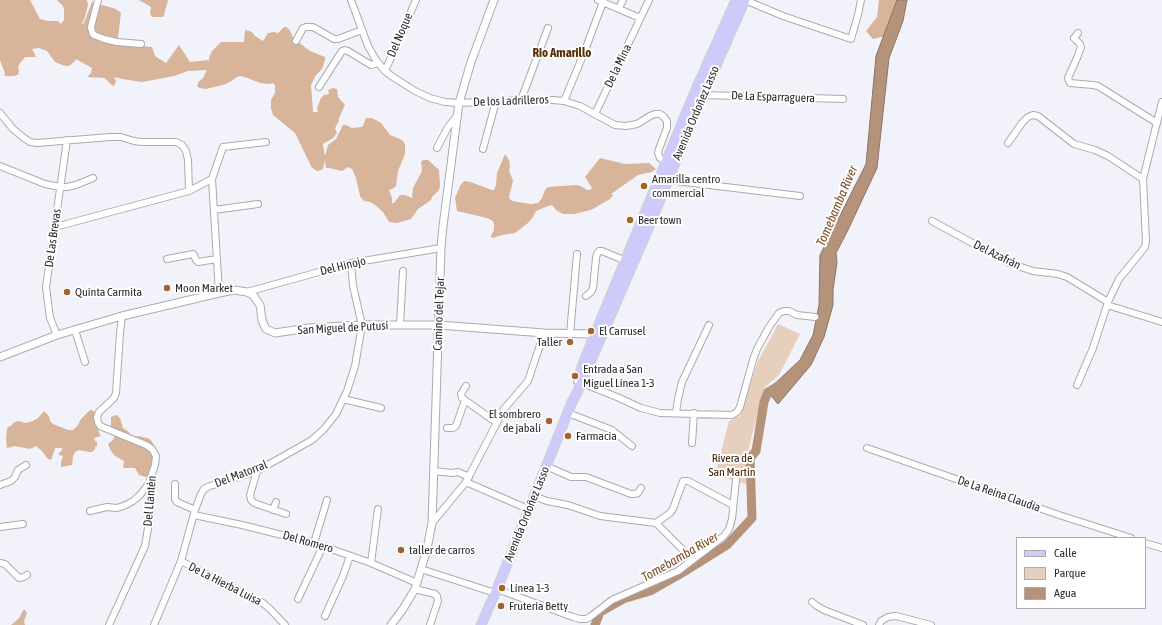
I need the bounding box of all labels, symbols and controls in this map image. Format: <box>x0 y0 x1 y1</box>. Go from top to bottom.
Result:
street label: Del Noque <box>384 11 416 59</box>
street label: De la Mina <box>601 42 635 90</box>
district label: Rio Amarillo <box>533 45 591 61</box>
street label: Avenida Ordoñez Lasso <box>670 64 722 162</box>
street label: De La Esparraguera <box>731 88 815 106</box>
street label: De los Ladrilleros <box>473 92 549 110</box>
water label: Tomebamba River <box>813 163 861 249</box>
place label: Amarilla centro commercial <box>652 172 720 200</box>
marker: Amarilla centro commercial <box>639 181 649 191</box>
street label: De Las Brevas <box>42 208 64 268</box>
place label: Beer town <box>638 213 682 227</box>
marker: Beer town <box>625 215 635 225</box>
street label: Del Azafrán <box>971 237 1023 273</box>
street label: Del Hinojo <box>319 253 367 279</box>
street label: Camino del Tejar <box>431 277 447 351</box>
place label: Moon Market <box>175 281 233 295</box>
marker: Moon Market <box>162 283 172 293</box>
place label: Quinta Carmita <box>75 285 142 299</box>
marker: Quinta Carmita <box>62 287 72 297</box>
street label: San Miguel de Putusí <box>297 318 389 338</box>
place label: El Carrusel <box>599 324 646 338</box>
marker: El Carrusel <box>586 326 596 336</box>
place label: Taller <box>537 335 562 349</box>
marker: Taller <box>565 337 575 347</box>
place label: Entrada a San Miguel Línea 1-3 <box>583 362 655 390</box>
marker: Entrada a San Miguel Línea 1-3 <box>570 371 580 381</box>
place label: El sombrero de jabalí <box>489 407 541 435</box>
marker: El sombrero de jabalí <box>544 416 554 426</box>
place label: Farmacia <box>576 429 617 443</box>
marker: Farmacia <box>563 431 573 441</box>
park label: Rivera de San Martin <box>708 451 756 479</box>
street label: Del Matorral <box>213 457 269 491</box>
street label: Avenida Ordoñez Lasso <box>501 464 553 564</box>
street label: De La Reina Claudia <box>956 473 1042 515</box>
street label: Del Llantén <box>141 475 159 527</box>
street label: Del Romero <box>281 528 335 556</box>
water label: Tomebamba River <box>639 529 721 585</box>
legend <box>1016 537 1146 609</box>
place label: taller de carros <box>409 543 475 557</box>
marker: taller de carros <box>396 545 406 555</box>
text: Calle <box>1054 546 1077 560</box>
street label: De La Hierba Luisa <box>186 559 264 609</box>
text: Parque <box>1054 566 1086 580</box>
place label: Línea 1-3 <box>510 581 550 595</box>
marker: Línea 1-3 <box>497 583 507 593</box>
text: Agua <box>1054 586 1076 600</box>
place label: Frutería Betty <box>509 599 568 613</box>
marker: Frutería Betty <box>496 601 506 611</box>

